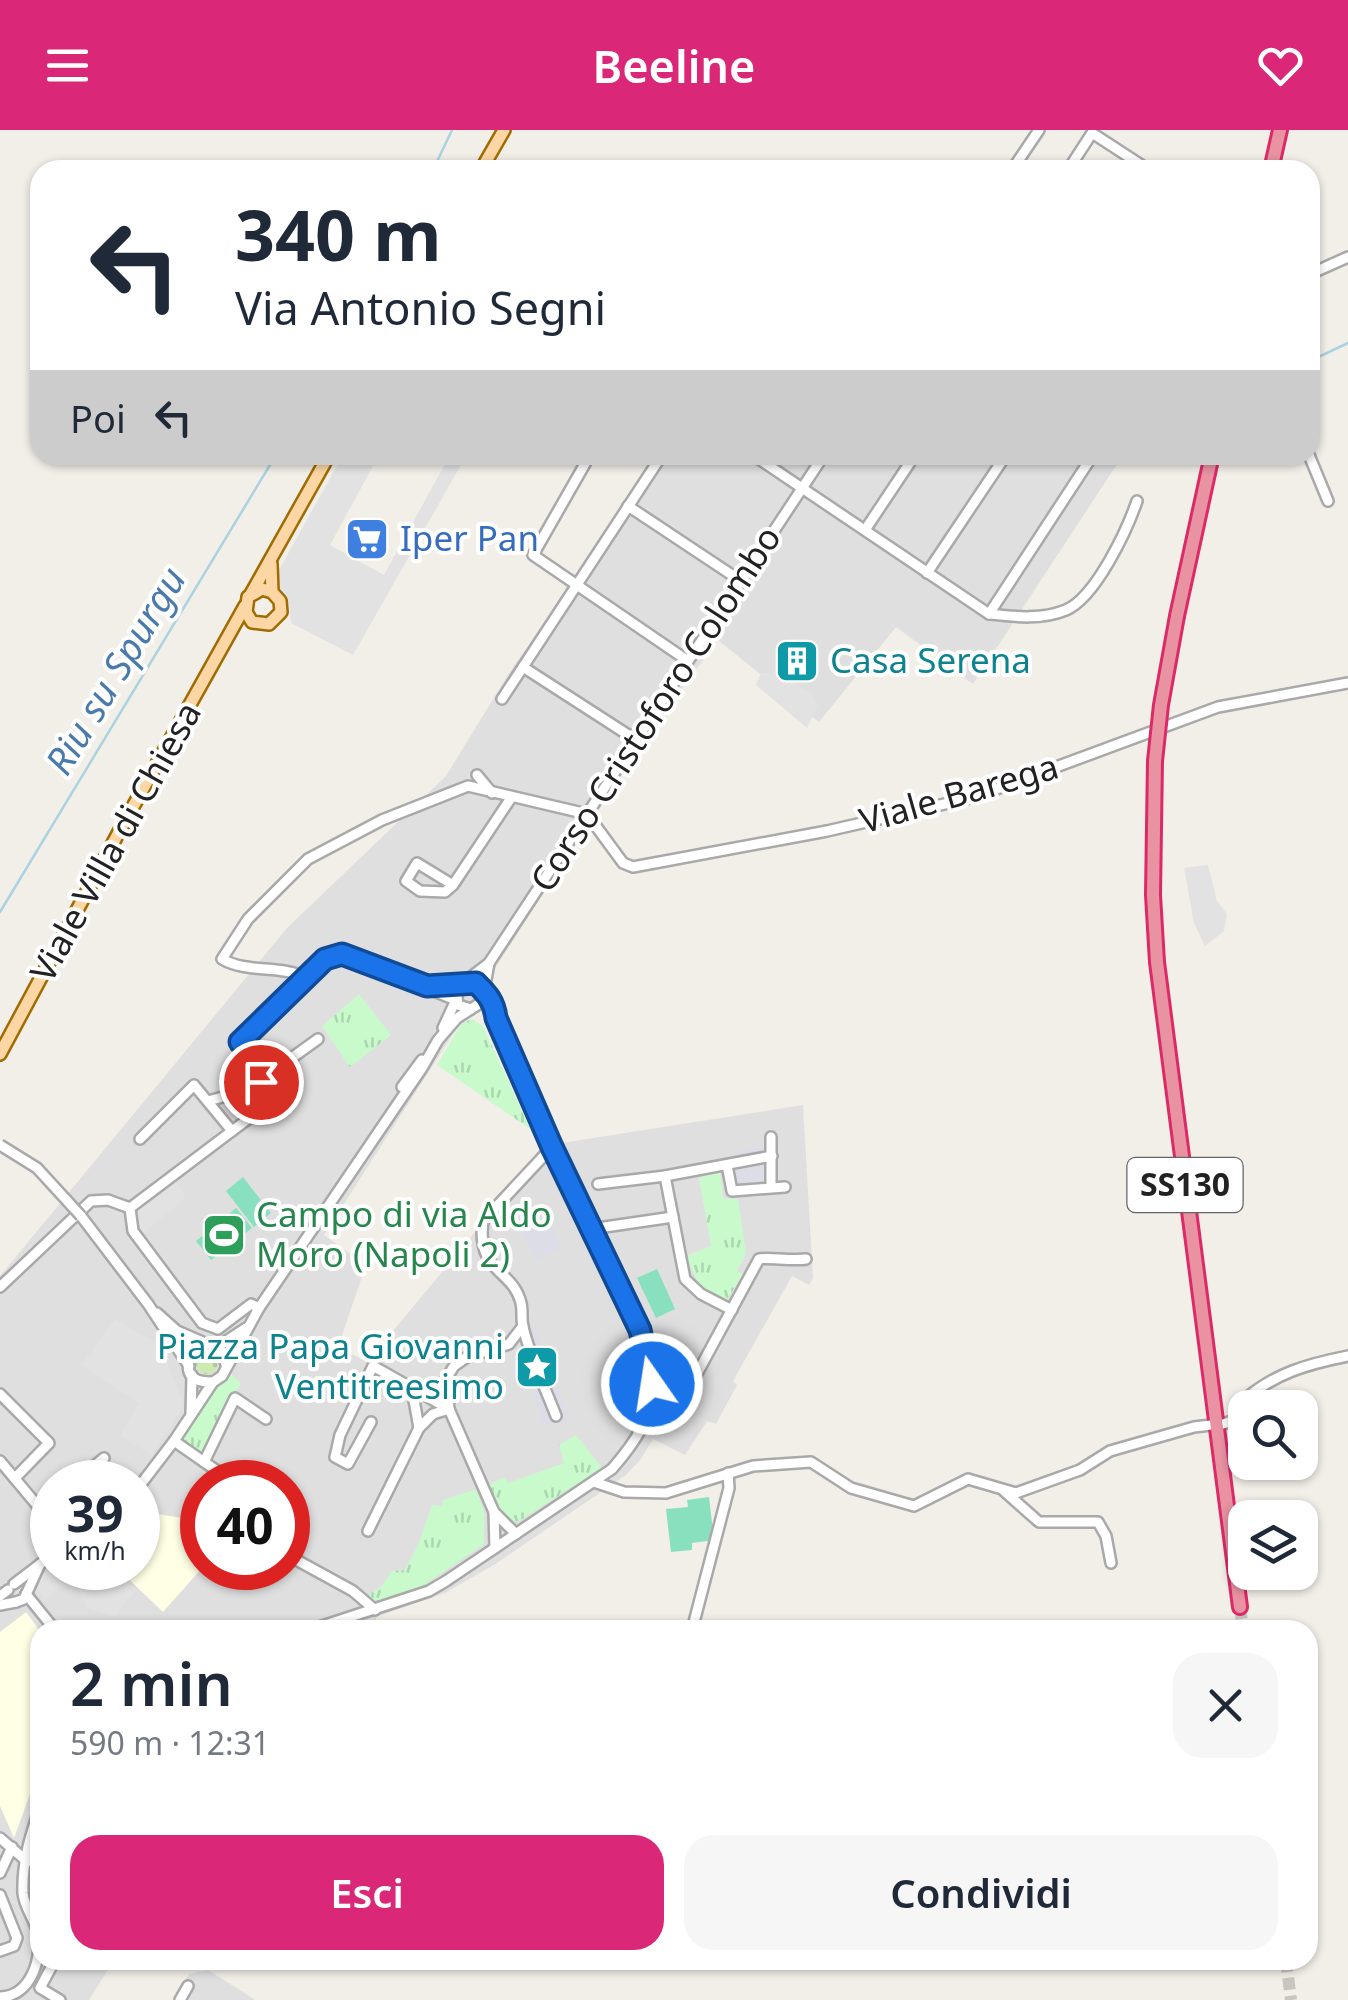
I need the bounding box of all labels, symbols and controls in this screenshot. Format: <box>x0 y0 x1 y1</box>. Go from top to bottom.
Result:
text: Beeline <box>593 35 755 96</box>
icon: menu <box>40 38 95 93</box>
icon: heart <box>1253 38 1308 93</box>
text: 340 m <box>235 186 442 282</box>
icon: left <box>70 200 200 330</box>
text: Via Antonio Segni <box>235 277 606 338</box>
icon: left <box>146 390 201 445</box>
text: Poi <box>70 392 126 444</box>
place label: Iper Pan <box>400 514 539 561</box>
supermarket icon: Iper Pan <box>344 516 390 562</box>
street label: Corso Cristoforo Colombo <box>519 516 791 900</box>
water label: Riu su Spurgu <box>32 556 197 784</box>
place label: Casa Serena <box>830 636 1031 683</box>
building icon: Casa Serena <box>774 638 820 684</box>
street label: Viale Villa di Chiesa <box>18 693 211 990</box>
street label: Viale Barega <box>854 742 1063 843</box>
pin <box>219 1040 304 1125</box>
icon: arrive <box>234 1055 289 1110</box>
road number: SS130 <box>1128 1158 1242 1212</box>
place label: Campo di via Aldo Moro (Napoli 2) <box>256 1190 552 1277</box>
sports icon: Campo di via Aldo Moro (Napoli 2) <box>201 1212 247 1258</box>
place label: Piazza Papa Giovanni Ventitreesimo <box>157 1322 504 1409</box>
position arrow <box>600 1332 704 1436</box>
place icon: Piazza Papa Giovanni Ventitreesimo <box>514 1344 560 1390</box>
map controls <box>1228 1390 1318 1590</box>
button: search <box>1228 1390 1318 1480</box>
speed limit sign: 40 <box>180 1460 310 1590</box>
text: 39 <box>66 1479 124 1547</box>
button: layers <box>1228 1500 1318 1590</box>
text: km/h <box>64 1533 126 1567</box>
text: 2 min <box>70 1642 233 1724</box>
button: close <box>1173 1653 1278 1758</box>
text: 590 m · 12:31 <box>70 1721 270 1764</box>
button: Esci <box>70 1835 664 1950</box>
button: Condividi <box>684 1835 1278 1950</box>

